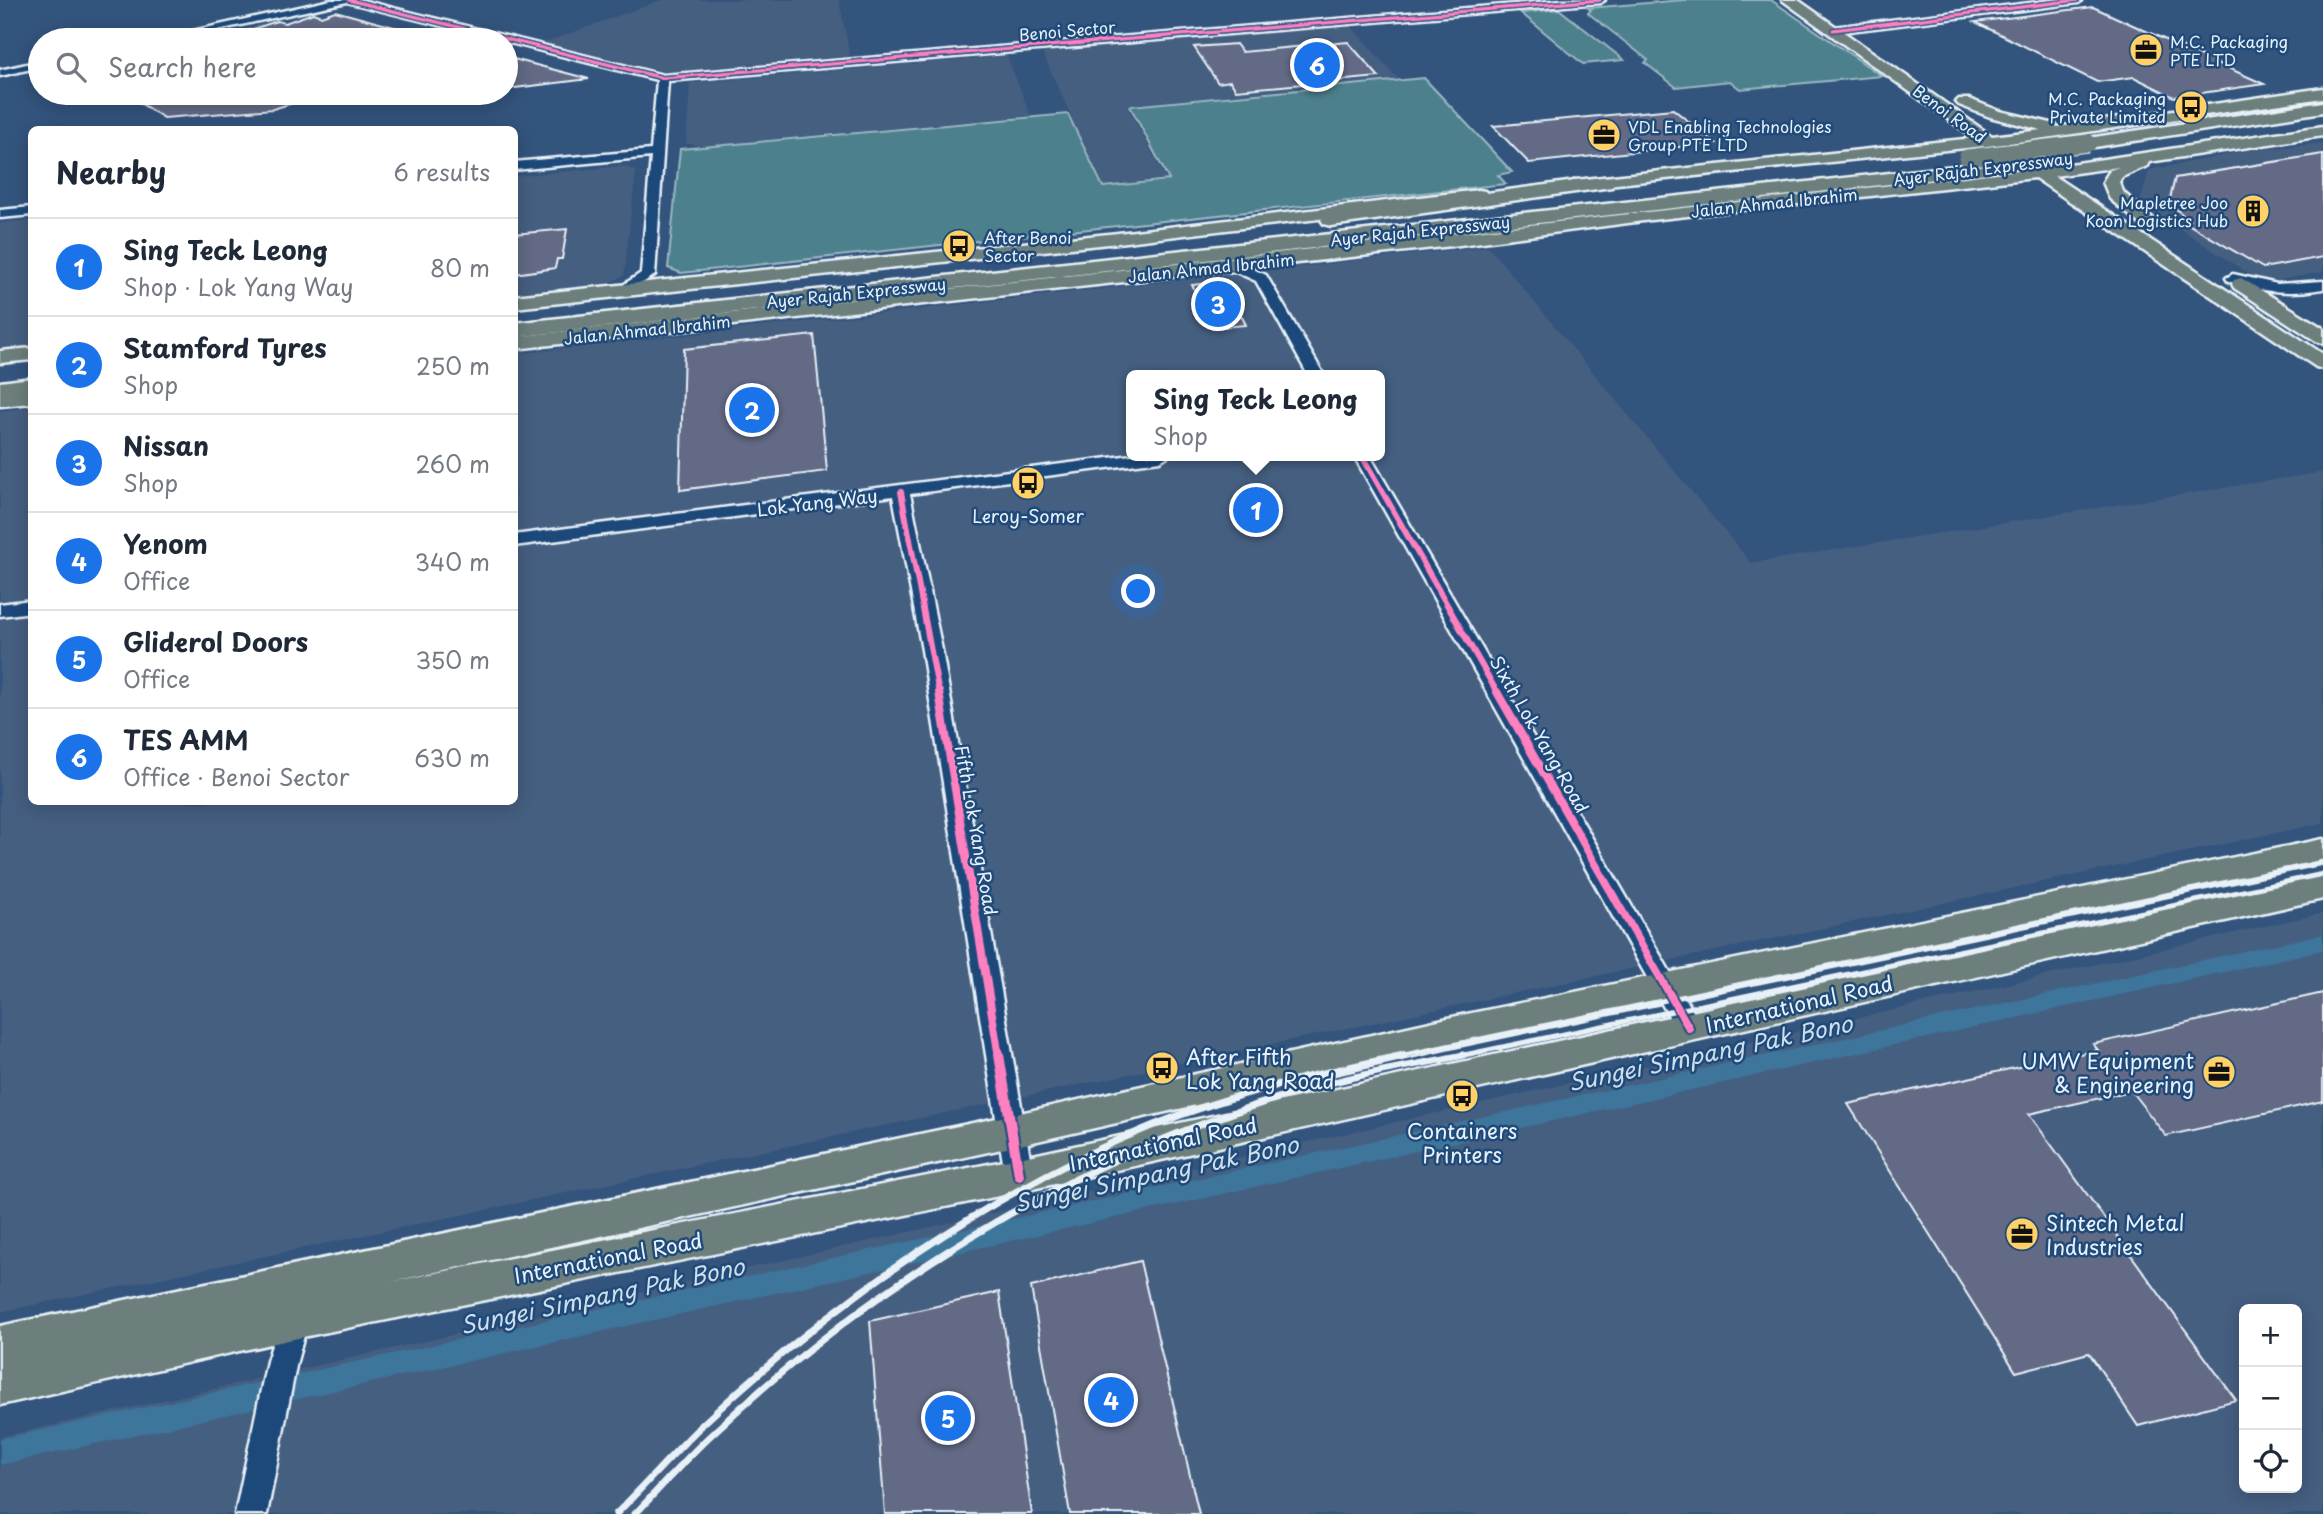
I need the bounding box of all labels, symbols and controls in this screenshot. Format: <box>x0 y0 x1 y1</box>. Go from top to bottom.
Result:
street label: Benoi Sector <box>1018 14 1117 46</box>
search box <box>28 28 518 105</box>
place label: M.C. Packaging PTE LTD <box>2170 29 2288 71</box>
office icon: M.C. Packaging PTE LTD <box>2127 31 2165 69</box>
pin: 6 <box>1294 39 1340 91</box>
text: Search here <box>108 47 257 86</box>
icon: search <box>52 48 90 86</box>
street label: Benoi Road <box>1908 78 1992 148</box>
place label: M.C. Packaging Private Limited <box>2048 86 2166 128</box>
bus stop icon: M.C. Packaging Private Limited <box>2172 88 2210 126</box>
place label: VDL Enabling Technologies Group PTE LTD <box>1628 114 1832 156</box>
office icon: VDL Enabling Technologies Group PTE LTD <box>1585 116 1623 154</box>
street label: Ayer Rajah Expressway <box>1892 145 2074 191</box>
text: Nearby <box>56 149 166 194</box>
text: 6 results <box>394 154 490 189</box>
street label: Jalan Ahmad Ibrahim <box>1690 181 1858 223</box>
place label: Mapletree Joo Koon Logistics Hub <box>2085 190 2228 232</box>
building icon: Mapletree Joo Koon Logistics Hub <box>2234 192 2272 230</box>
street label: Ayer Rajah Expressway <box>1329 209 1511 251</box>
place label: After Benoi Sector <box>984 225 1072 267</box>
bus stop icon: After Benoi Sector <box>940 227 978 265</box>
text: Sing Teck Leong <box>123 230 328 269</box>
street label: Jalan Ahmad Ibrahim <box>1127 246 1295 288</box>
text: 1 <box>74 250 85 285</box>
text: 80 m <box>430 250 490 285</box>
text: Shop · Lok Yang Way <box>123 269 353 304</box>
street label: Ayer Rajah Expressway <box>765 271 947 313</box>
pin: 3 <box>1195 278 1241 330</box>
street label: Jalan Ahmad Ibrahim <box>563 308 731 350</box>
text: Stamford Tyres <box>123 328 327 367</box>
text: 2 <box>71 348 87 383</box>
text: 250 m <box>416 348 490 383</box>
text: Shop <box>123 367 178 402</box>
popup <box>1126 370 1385 461</box>
text: Sing Teck Leong <box>1153 379 1358 418</box>
pin: 2 <box>729 384 775 436</box>
text: Shop <box>1153 418 1208 453</box>
text: Nissan <box>123 426 209 465</box>
text: 3 <box>71 446 87 481</box>
text: 260 m <box>415 446 490 481</box>
bus stop icon: Leroy-Somer <box>1009 464 1047 502</box>
text: Shop <box>123 465 178 500</box>
street label: Lok Yang Way <box>755 481 879 523</box>
pin: 1 <box>1233 484 1279 536</box>
place label: Leroy-Somer <box>972 502 1084 529</box>
text: Yenom <box>123 524 208 563</box>
text: 4 <box>71 544 87 579</box>
text: 340 m <box>415 544 490 579</box>
text: Office <box>123 563 190 598</box>
your location <box>1121 574 1155 608</box>
text: Gliderol Doors <box>123 622 308 661</box>
text: 5 <box>72 642 86 677</box>
text: 350 m <box>415 642 490 677</box>
street label: Sixth Lok Yang Road <box>1484 650 1596 818</box>
text: Office <box>123 661 190 696</box>
text: TES AMM <box>123 720 249 759</box>
text: 6 <box>71 740 87 775</box>
text: 630 m <box>414 740 490 775</box>
street label: Fifth Lok Yang Road <box>949 743 1005 917</box>
text: Office · Benoi Sector <box>123 759 349 794</box>
street label: International Road <box>1702 966 1896 1040</box>
water label: Sungei Simpang Pak Bono <box>1565 1005 1856 1099</box>
place label: After Fifth Lok Yang Road <box>1186 1040 1334 1096</box>
place label: UMW Equipment & Engineering <box>2021 1044 2194 1100</box>
bus stop icon: After Fifth Lok Yang Road <box>1143 1049 1181 1087</box>
office icon: UMW Equipment & Engineering <box>2200 1053 2238 1091</box>
bus stop icon: Containers Printers <box>1443 1077 1481 1115</box>
street label: International Road <box>1066 1107 1260 1179</box>
place label: Containers Printers <box>1407 1114 1517 1170</box>
water label: Sungei Simpang Pak Bono <box>1011 1126 1302 1220</box>
place label: Sintech Metal Industries <box>2046 1206 2184 1262</box>
office icon: Sintech Metal Industries <box>2003 1215 2041 1253</box>
street label: International Road <box>511 1223 705 1291</box>
water label: Sungei Simpang Pak Bono <box>457 1248 748 1342</box>
map controls <box>2239 1304 2302 1493</box>
button: + <box>2239 1304 2302 1367</box>
button: − <box>2239 1367 2302 1430</box>
pin: 4 <box>1088 1374 1134 1426</box>
pin: 5 <box>925 1392 971 1444</box>
button: locate <box>2239 1430 2302 1493</box>

